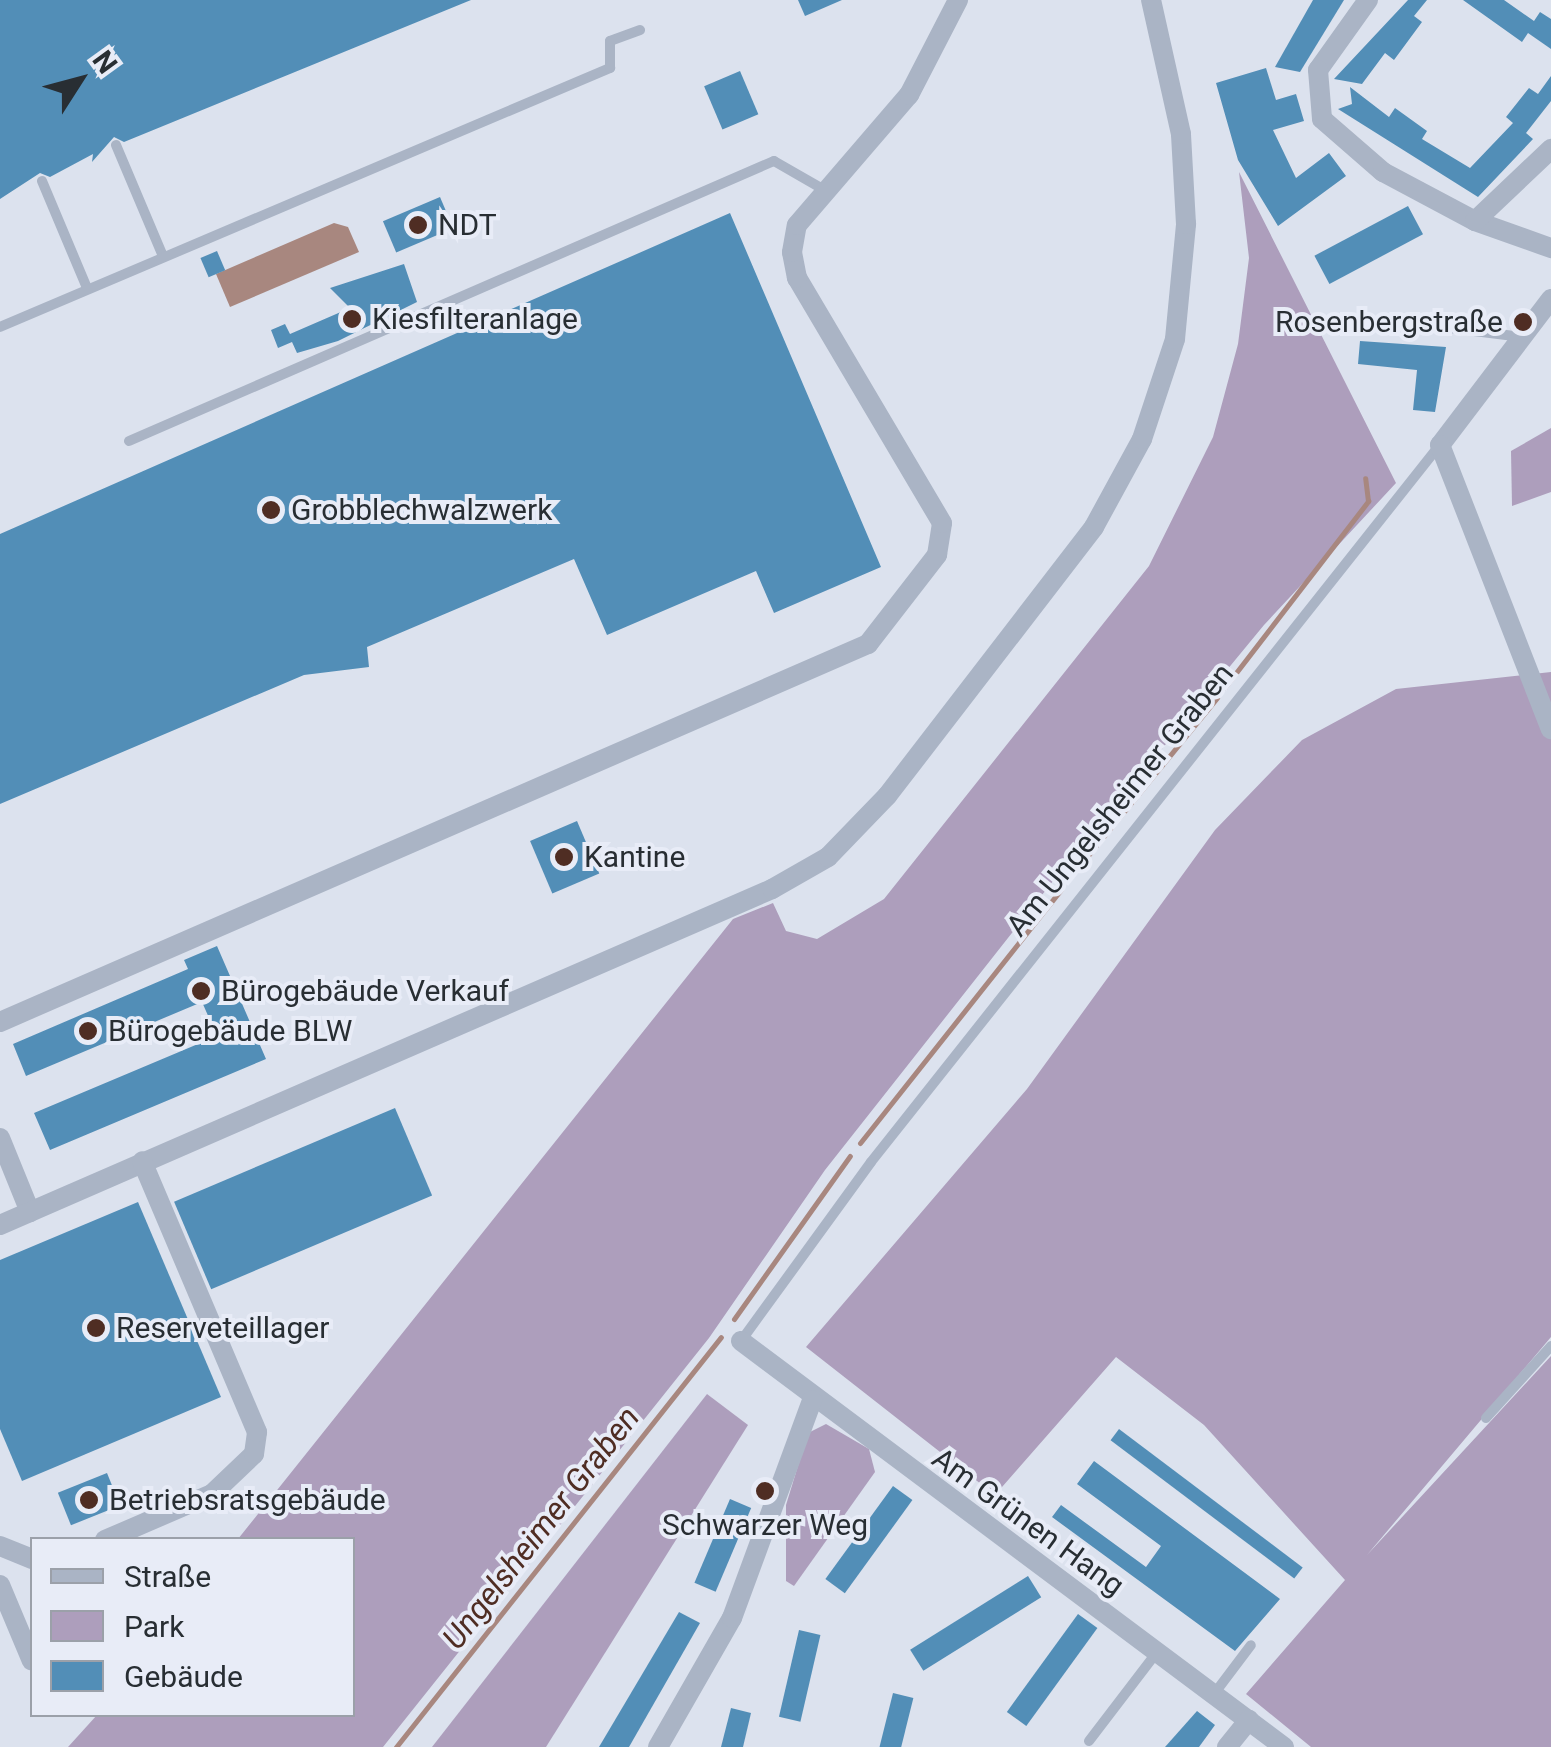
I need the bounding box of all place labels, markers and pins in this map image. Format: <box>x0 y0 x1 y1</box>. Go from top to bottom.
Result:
place label: NDT <box>438 207 497 243</box>
marker: NDT <box>407 214 429 236</box>
place label: Kiesfilteranlage <box>372 301 578 337</box>
place label: Rosenbergstraße <box>1275 304 1503 340</box>
marker: Kiesfilteranlage <box>341 308 363 330</box>
marker: Rosenbergstraße <box>1512 311 1534 333</box>
place label: Grobblechwalzwerk <box>291 492 552 528</box>
marker: Grobblechwalzwerk <box>260 499 282 521</box>
place label: Kantine <box>584 839 685 875</box>
marker: Kantine <box>553 846 575 868</box>
place label: Bürogebäude Verkauf <box>221 973 509 1009</box>
marker: Bürogebäude Verkauf <box>190 980 212 1002</box>
place label: Bürogebäude BLW <box>108 1013 352 1049</box>
marker: Bürogebäude BLW <box>77 1020 99 1042</box>
place label: Reserveteillager <box>116 1310 329 1346</box>
marker: Reserveteillager <box>85 1317 107 1339</box>
marker: Schwarzer Weg <box>754 1480 776 1502</box>
place label: Betriebsratsgebäude <box>109 1482 386 1518</box>
marker: Betriebsratsgebäude <box>78 1489 100 1511</box>
place label: Schwarzer Weg <box>662 1507 868 1543</box>

